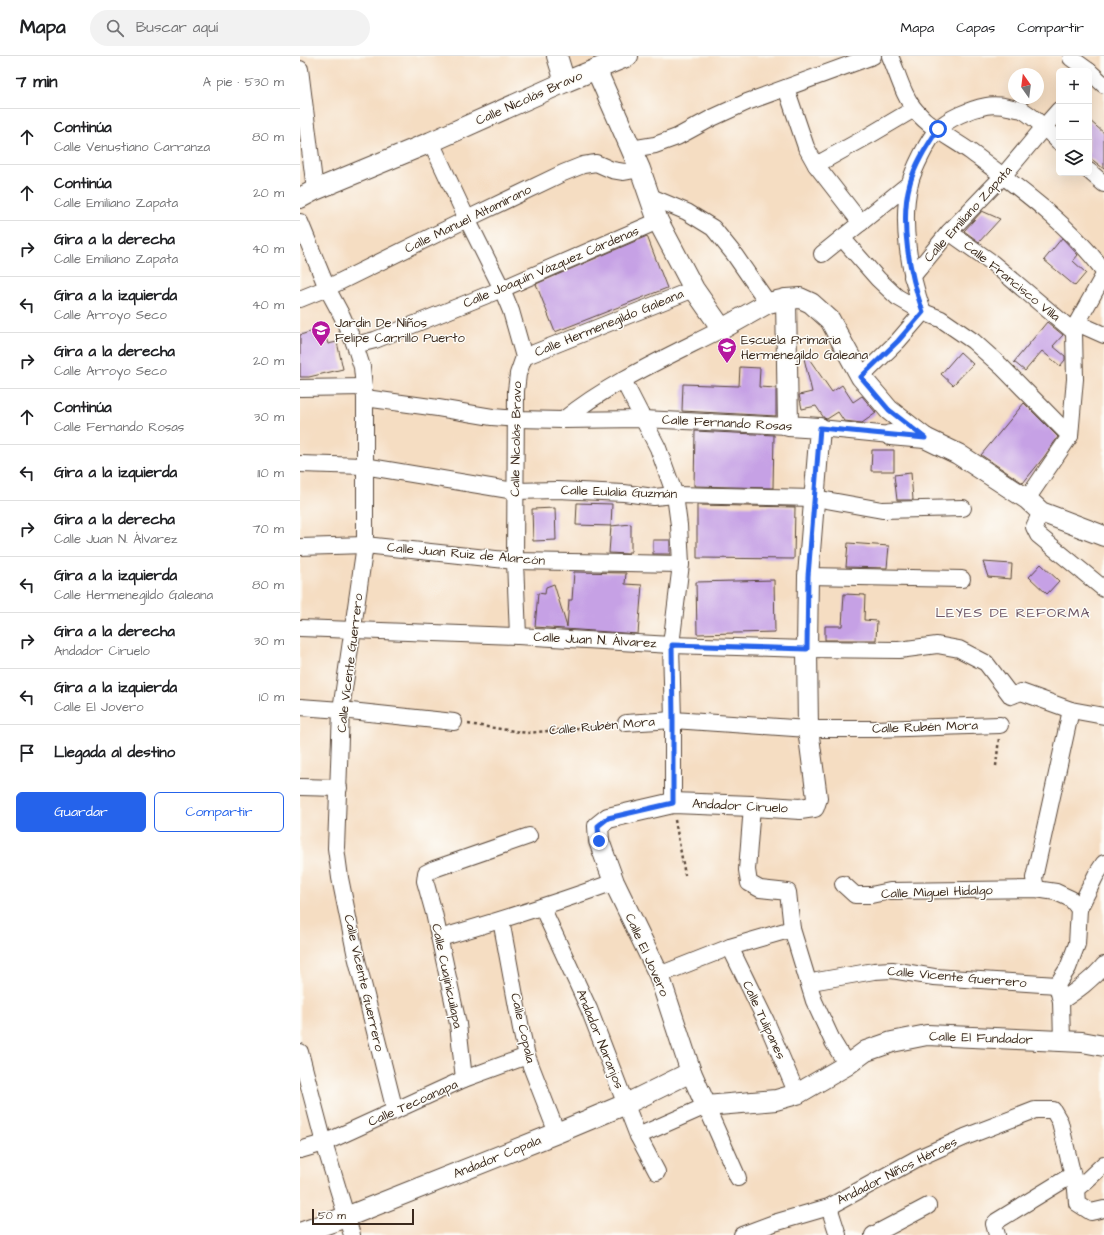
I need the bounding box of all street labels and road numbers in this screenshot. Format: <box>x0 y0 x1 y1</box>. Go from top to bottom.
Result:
street label: Calle Nicolás Bravo <box>473 66 586 130</box>
street label: Calle Emiliano Zapata <box>920 162 1016 266</box>
street label: Calle Manuel Altamirano <box>402 180 535 258</box>
street label: Calle Joaquín Vázquez Cárdenas <box>460 222 642 312</box>
street label: Calle Francisco Villa <box>960 236 1064 326</box>
street label: Calle Hermenegildo Galeana <box>532 285 687 362</box>
street label: Calle Nicolás Bravo <box>506 381 526 497</box>
street label: Calle Fernando Rosas <box>661 411 793 435</box>
street label: Calle Eulalia Guzmán <box>561 481 678 503</box>
street label: Calle Juan Ruiz de Alarcón <box>386 538 546 570</box>
street label: Calle Vicente Guerrero <box>333 592 368 734</box>
street label: Calle Juan N. Álvarez <box>533 628 658 652</box>
street label: Calle Rubén Mora <box>548 712 656 740</box>
street label: Calle Rubén Mora <box>872 716 979 738</box>
street label: Andador Ciruelo <box>692 795 789 818</box>
street label: Calle Miguel Hidalgo <box>881 881 994 904</box>
street label: Calle El Jovero <box>621 910 674 1000</box>
street label: Calle Vicente Guerrero <box>339 913 389 1054</box>
street label: Calle Cuajinicuilapa <box>427 922 467 1030</box>
street label: Calle Vicente Guerrero <box>886 962 1028 992</box>
street label: Calle Tulipanes <box>738 978 790 1063</box>
street label: Andador Naranjos <box>572 987 628 1092</box>
street label: Calle Copala <box>506 991 540 1065</box>
street label: Calle El Fundador <box>929 1027 1033 1049</box>
street label: Calle Tecoanapa <box>365 1075 461 1131</box>
street label: Andador Copala <box>450 1131 544 1183</box>
street label: Andador Niños Héroes <box>834 1133 961 1209</box>

